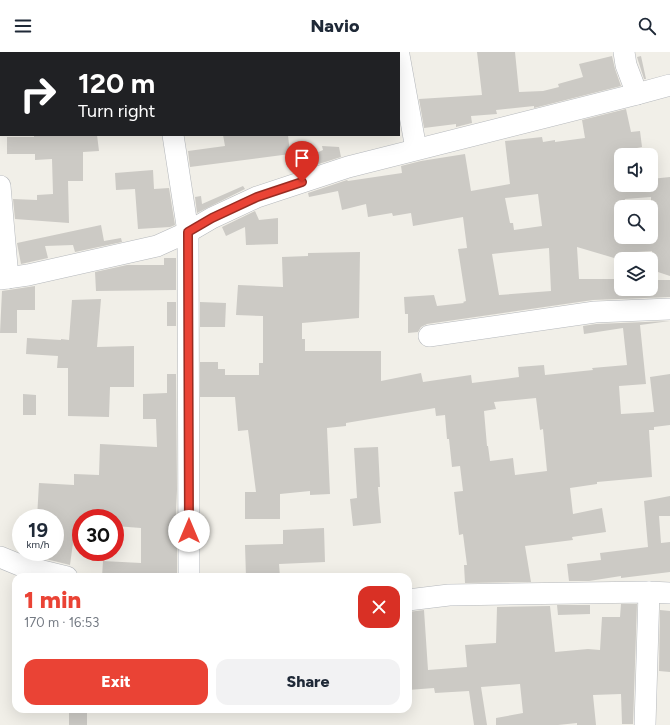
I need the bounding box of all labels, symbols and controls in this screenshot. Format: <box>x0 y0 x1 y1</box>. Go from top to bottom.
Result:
icon: menu <box>12 15 34 37</box>
text: Navio <box>310 15 360 37</box>
icon: search <box>636 15 658 37</box>
text: 120 m <box>78 66 155 100</box>
icon: right <box>12 68 64 120</box>
text: Turn right <box>78 100 155 122</box>
pin <box>285 141 319 182</box>
icon: arrive <box>291 147 313 169</box>
map controls <box>614 148 658 296</box>
button: sound <box>614 148 658 192</box>
button: search <box>614 200 658 244</box>
button: layers <box>614 252 658 296</box>
speed limit sign: 30 <box>72 509 124 561</box>
position arrow <box>168 510 210 552</box>
text: 19 <box>28 518 48 542</box>
text: km/h <box>27 538 49 551</box>
text: 1 min <box>24 585 81 614</box>
button: close <box>358 586 400 628</box>
text: 170 m · 16:53 <box>24 615 99 630</box>
button: Exit <box>24 659 208 705</box>
button: Share <box>216 659 400 705</box>

